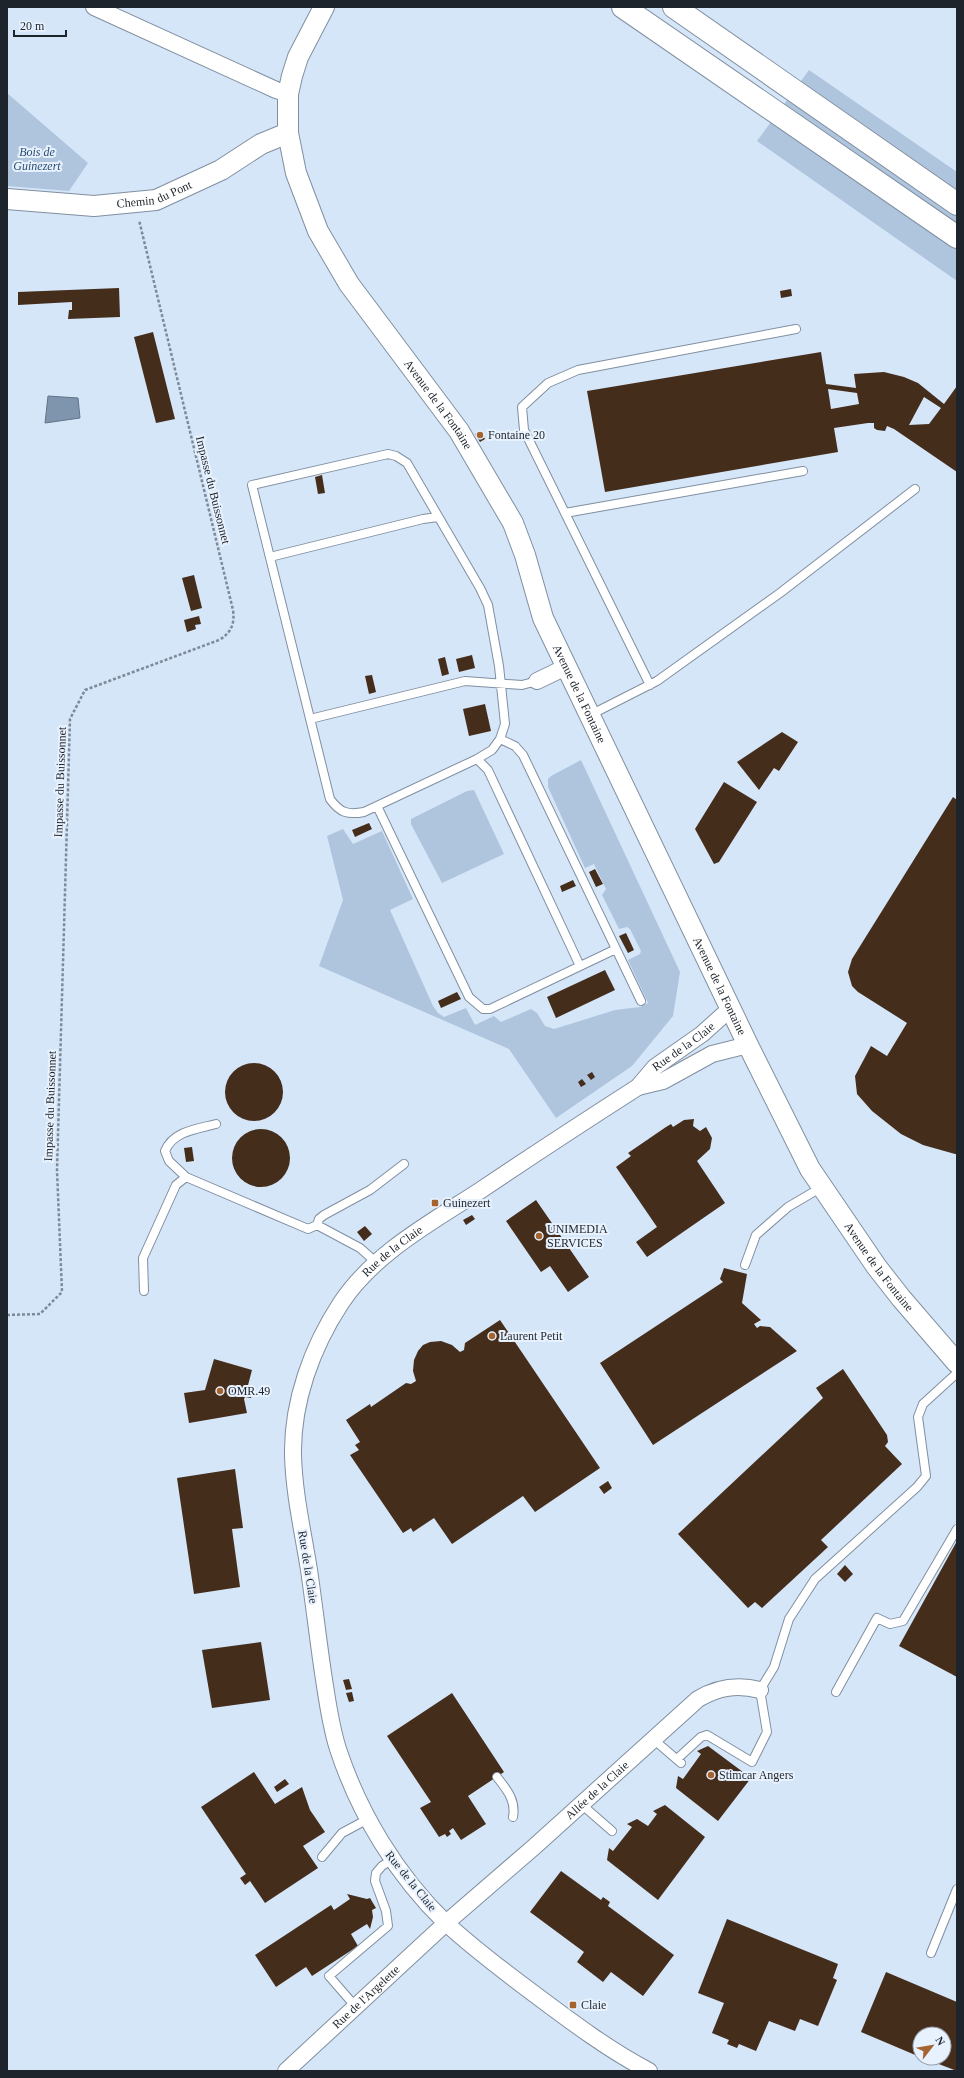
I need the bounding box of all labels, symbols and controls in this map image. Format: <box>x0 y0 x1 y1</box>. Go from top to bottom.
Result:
scale bar <box>14 12 66 38</box>
text: 20 m <box>20 19 45 33</box>
park label: Bois de Guinezert <box>13 145 61 173</box>
street label: Chemin du Pont <box>116 177 194 211</box>
street label: Avenue de la Fontaine <box>401 357 475 452</box>
place label: Fontaine 20 <box>488 428 545 442</box>
marker: Fontaine 20 <box>475 430 485 440</box>
street label: Impasse du Buissonnet <box>193 435 233 546</box>
street label: Avenue de la Fontaine <box>550 642 609 745</box>
street label: Impasse du Buissonnet <box>51 726 69 838</box>
street label: Avenue de la Fontaine <box>690 934 749 1037</box>
street label: Rue de la Claie <box>649 1019 717 1074</box>
street label: Impasse du Buissonnet <box>41 1050 59 1162</box>
place label: Guinezert <box>443 1196 491 1210</box>
marker: Guinezert <box>430 1198 440 1208</box>
street label: Avenue de la Fontaine <box>841 1220 916 1314</box>
place label: UNIMEDIA SERVICES <box>547 1222 608 1250</box>
street label: Rue de la Claie <box>359 1223 425 1280</box>
marker: UNIMEDIA SERVICES <box>534 1231 544 1241</box>
place label: Laurent Petit <box>500 1329 563 1343</box>
marker: Laurent Petit <box>487 1331 497 1341</box>
place label: OMR.49 <box>228 1384 270 1398</box>
marker: OMR.49 <box>215 1386 225 1396</box>
street label: Rue de la Claie <box>295 1530 321 1604</box>
street label: Allée de la Claie <box>562 1758 631 1822</box>
place label: Stimcar Angers <box>719 1768 794 1782</box>
marker: Stimcar Angers <box>706 1770 716 1780</box>
street label: Rue de la Claie <box>382 1848 440 1914</box>
street label: Rue de l'Argelette <box>329 1962 403 2032</box>
place label: Claie <box>581 1998 606 2012</box>
marker: Claie <box>568 2000 578 2010</box>
north arrow <box>912 2026 952 2066</box>
text: N <box>933 2034 948 2047</box>

